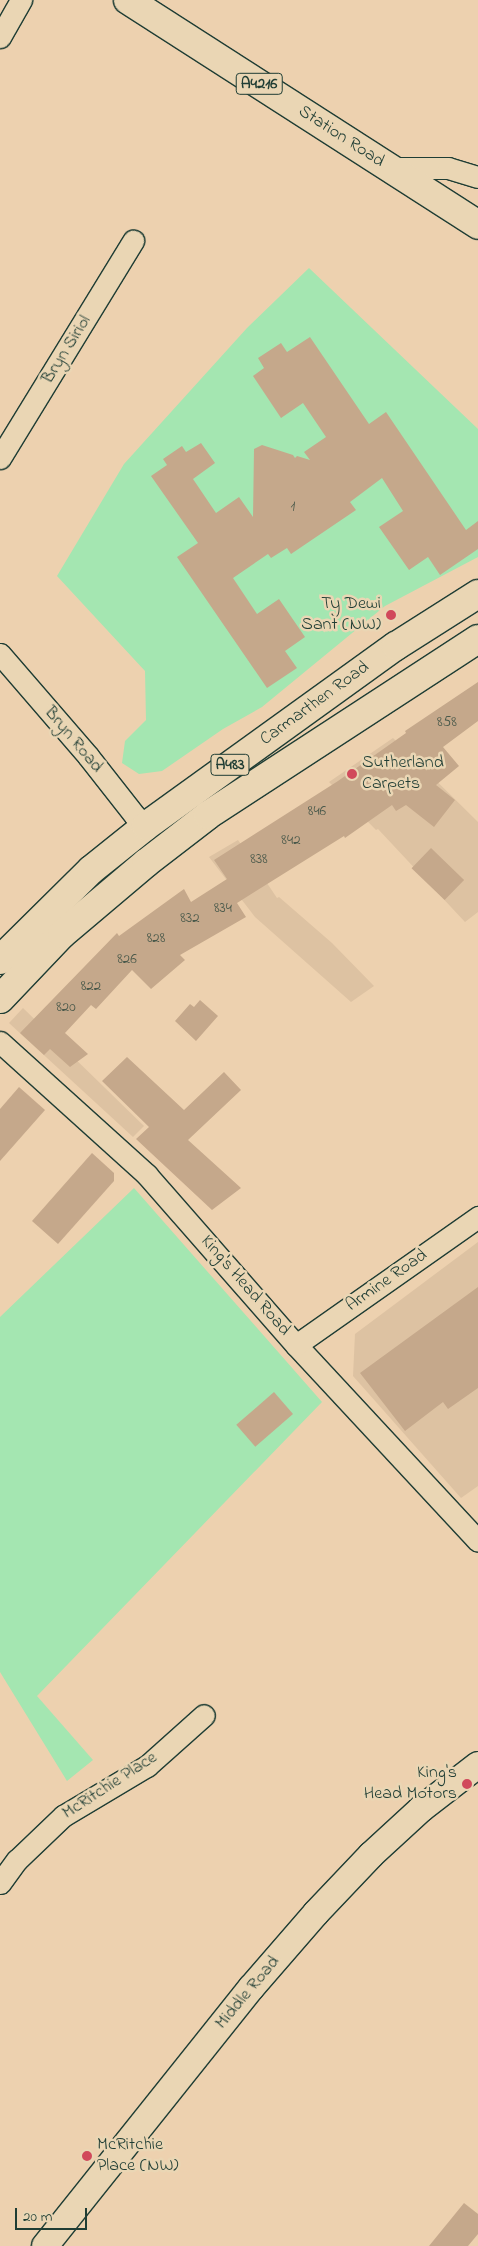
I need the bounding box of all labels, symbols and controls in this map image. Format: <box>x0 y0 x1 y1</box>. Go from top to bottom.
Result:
road number: A4216 <box>235 70 283 98</box>
street label: Station Road <box>294 101 388 173</box>
street label: Bryn Siriol <box>38 312 96 388</box>
house number: 1 <box>291 498 295 516</box>
place label: Ty Dewi Sant (NW) <box>301 594 381 636</box>
marker: Ty Dewi Sant (NW) <box>385 609 397 621</box>
street label: Carmarthen Road <box>256 657 374 751</box>
street label: Bryn Road <box>39 702 107 778</box>
house number: 858 <box>437 714 457 732</box>
road number: A483 <box>210 752 250 778</box>
place label: Sutherland Carpets <box>362 753 444 796</box>
marker: Sutherland Carpets <box>346 768 358 780</box>
house number: 846 <box>308 803 326 821</box>
house number: 842 <box>281 832 301 850</box>
house number: 838 <box>250 851 268 869</box>
house number: 834 <box>214 900 232 918</box>
house number: 832 <box>180 910 200 928</box>
house number: 828 <box>147 930 165 948</box>
house number: 826 <box>117 951 137 969</box>
house number: 822 <box>81 978 101 996</box>
house number: 820 <box>56 999 76 1017</box>
street label: King's Head Road <box>195 1231 295 1341</box>
street label: Armine Road <box>342 1245 432 1317</box>
street label: McRitchie Place <box>59 1747 161 1825</box>
place label: King's Head Motors <box>364 1763 457 1806</box>
marker: King's Head Motors <box>461 1778 473 1790</box>
street label: Middle Road <box>211 1952 285 2034</box>
place label: McRitchie Place (NW) <box>97 2135 179 2178</box>
marker: McRitchie Place (NW) <box>81 2150 93 2162</box>
scale bar <box>18 2198 90 2230</box>
text: 20 m <box>23 2206 52 2228</box>

